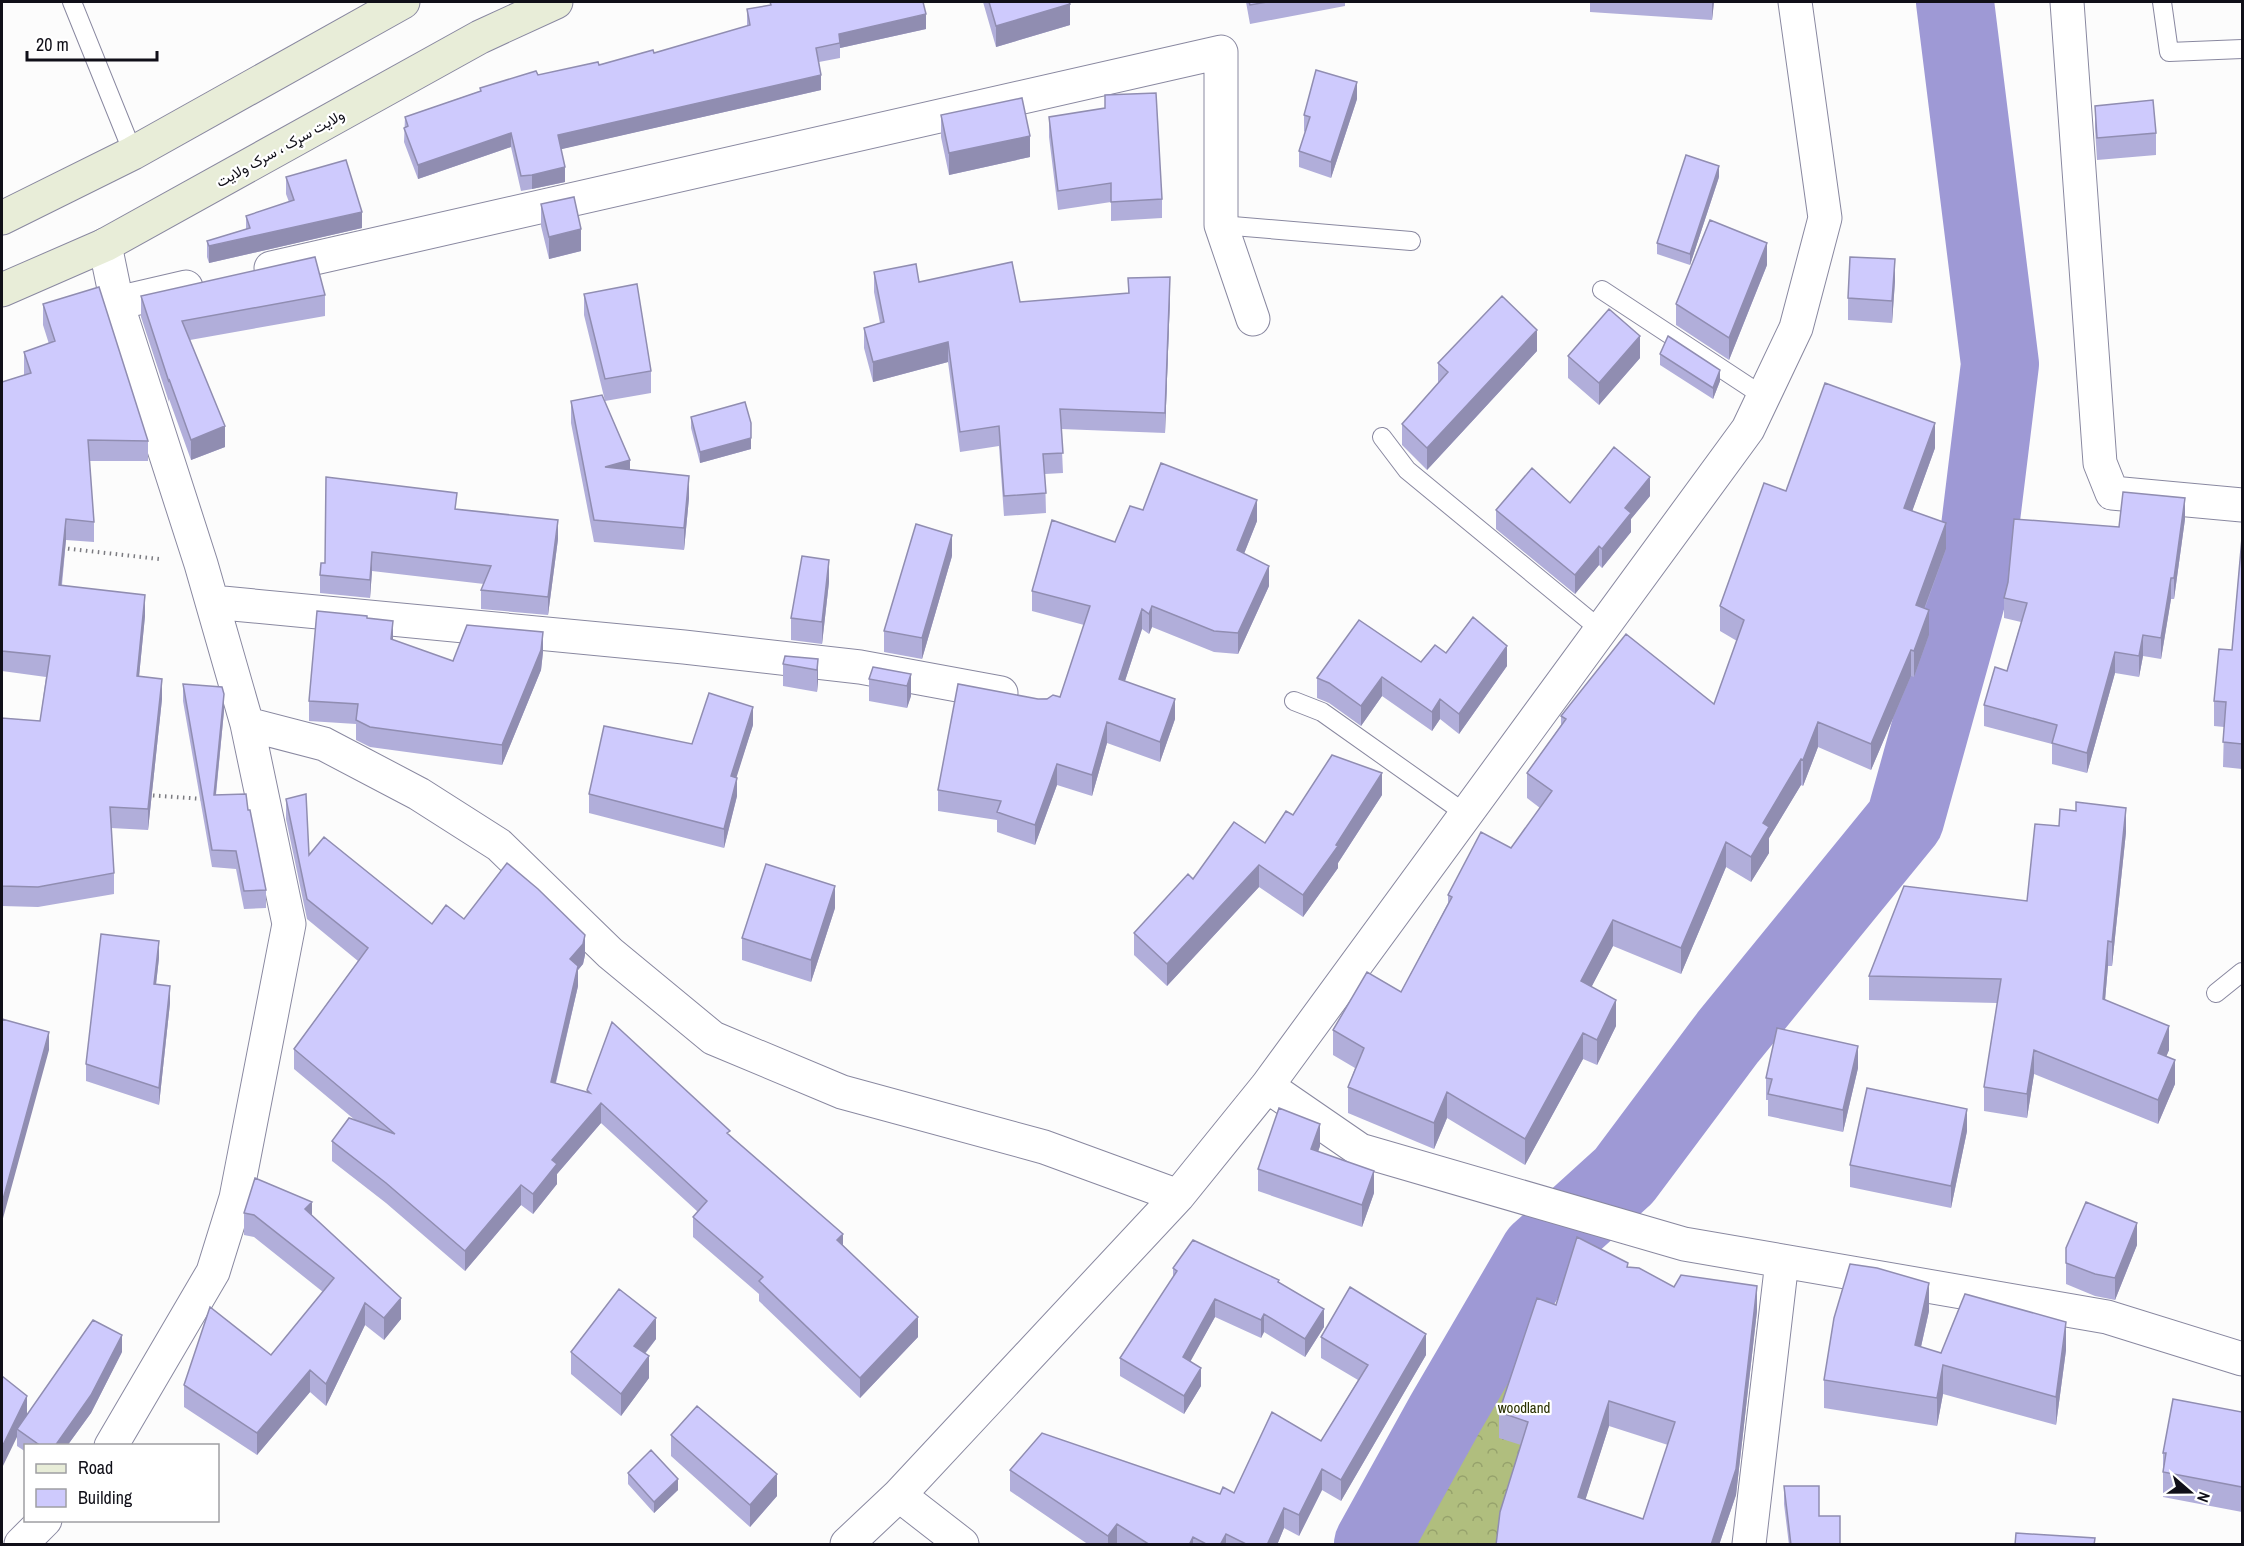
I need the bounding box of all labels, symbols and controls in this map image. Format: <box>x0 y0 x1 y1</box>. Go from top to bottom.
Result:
scale bar <box>27 24 158 62</box>
text: 20 m <box>36 32 69 57</box>
street label: ولایت سړک ، سرک ولایت <box>212 104 348 192</box>
park label: woodland <box>1498 1397 1550 1418</box>
legend <box>24 1444 219 1522</box>
text: Road <box>78 1455 113 1480</box>
north arrow <box>2160 1462 2220 1522</box>
text: Building <box>78 1485 133 1510</box>
text: N <box>2192 1489 2216 1505</box>

